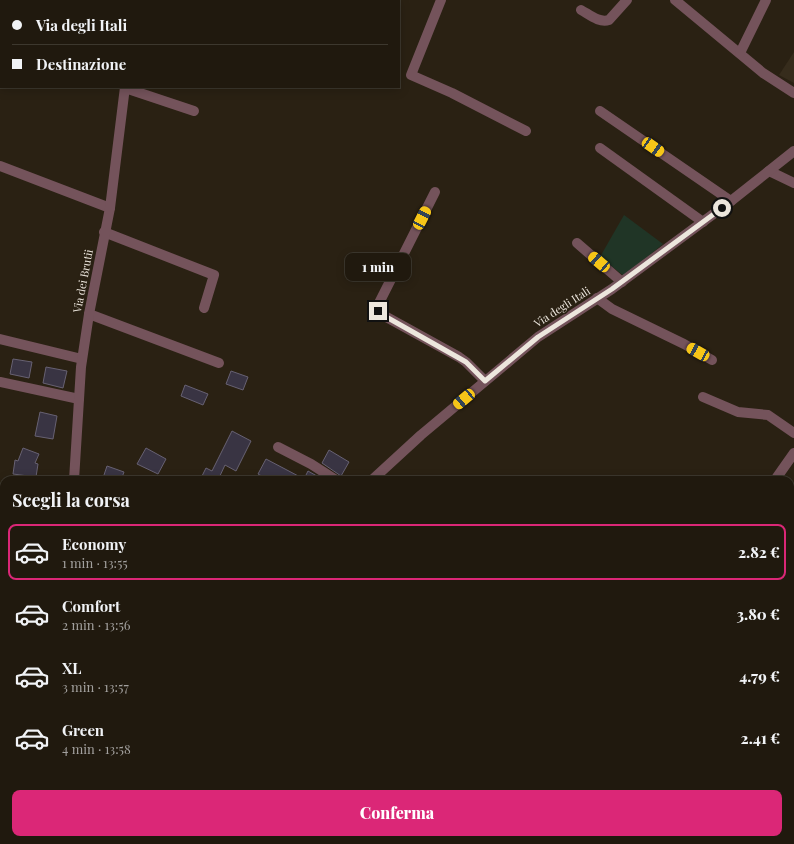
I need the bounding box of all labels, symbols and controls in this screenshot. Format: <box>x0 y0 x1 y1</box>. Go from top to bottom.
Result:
text: Via degli Itali <box>36 15 127 35</box>
text: Destinazione <box>36 54 126 74</box>
car <box>640 135 666 159</box>
route start <box>713 199 731 217</box>
car <box>411 205 433 231</box>
street label: Via dei Brutii <box>69 248 96 315</box>
car <box>586 250 612 274</box>
callout: 1 min <box>345 253 411 281</box>
text: 1 min <box>362 258 394 275</box>
street label: Via degli Itali <box>530 283 593 331</box>
route end <box>369 302 387 320</box>
car <box>685 341 711 363</box>
car <box>451 387 477 411</box>
text: Scegli la corsa <box>12 488 130 512</box>
icon: car <box>14 534 50 570</box>
text: Economy <box>62 534 126 554</box>
text: 2.82 € <box>738 542 780 562</box>
text: 1 min · 13:55 <box>62 554 128 571</box>
icon: car <box>14 596 50 632</box>
text: Comfort <box>62 596 120 616</box>
text: 3.80 € <box>737 604 780 624</box>
text: 2 min · 13:56 <box>62 616 131 633</box>
icon: car <box>14 658 50 694</box>
text: XL <box>62 658 82 678</box>
text: 4.79 € <box>739 666 780 686</box>
text: 3 min · 13:57 <box>62 678 129 695</box>
icon: car <box>14 720 50 756</box>
text: Green <box>62 720 104 740</box>
text: 2.41 € <box>741 728 780 748</box>
text: 4 min · 13:58 <box>62 740 131 757</box>
button: Conferma <box>12 790 782 836</box>

